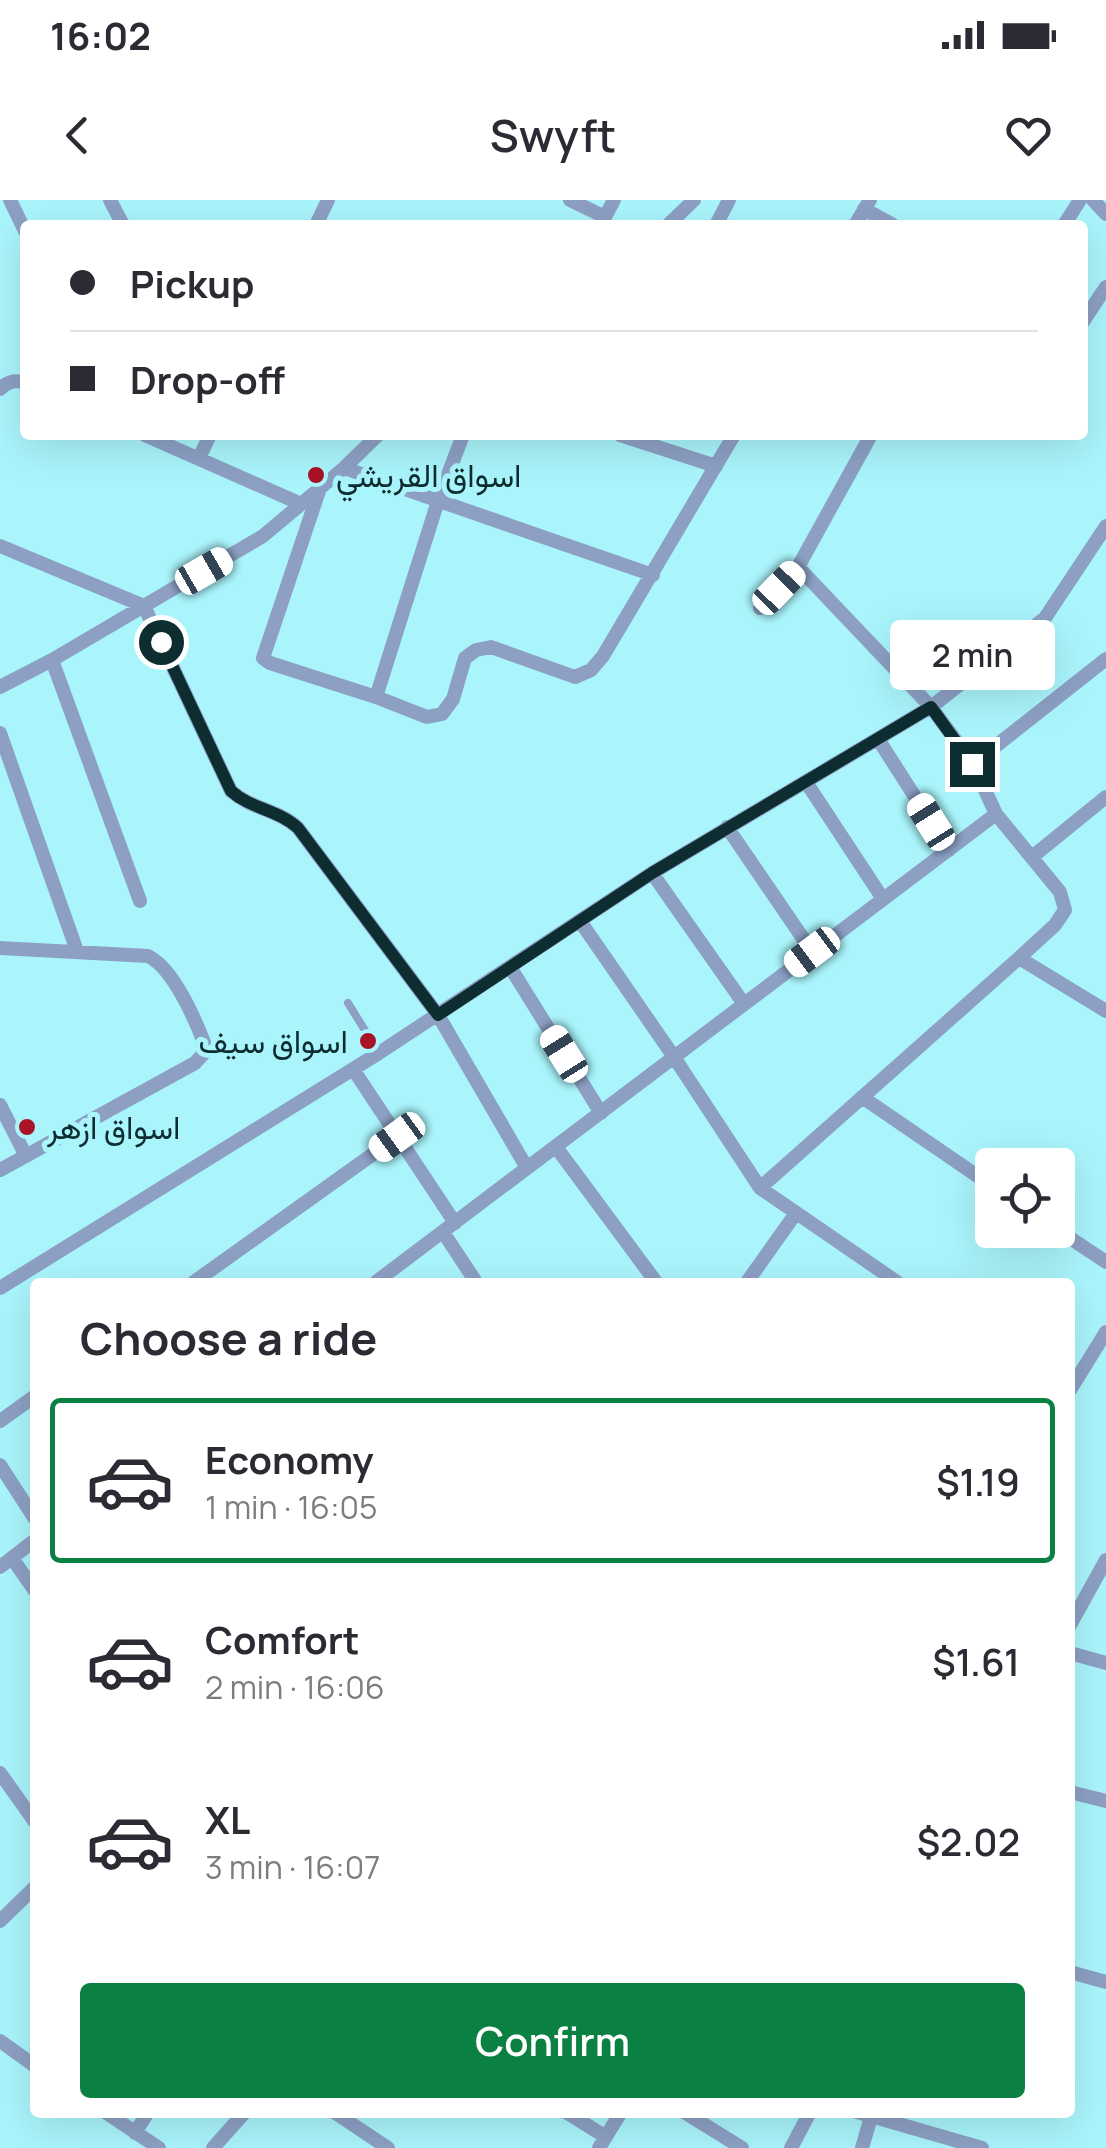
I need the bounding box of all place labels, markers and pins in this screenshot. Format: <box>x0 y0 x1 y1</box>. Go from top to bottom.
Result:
place label: اسواق القريشي <box>336 453 522 502</box>
marker: اسواق القريشي <box>305 464 327 486</box>
place label: اسواق سيف <box>199 1019 348 1063</box>
marker: اسواق سيف <box>357 1030 379 1052</box>
place label: اسواق ازهر <box>46 1105 180 1149</box>
marker: اسواق ازهر <box>16 1116 38 1138</box>

